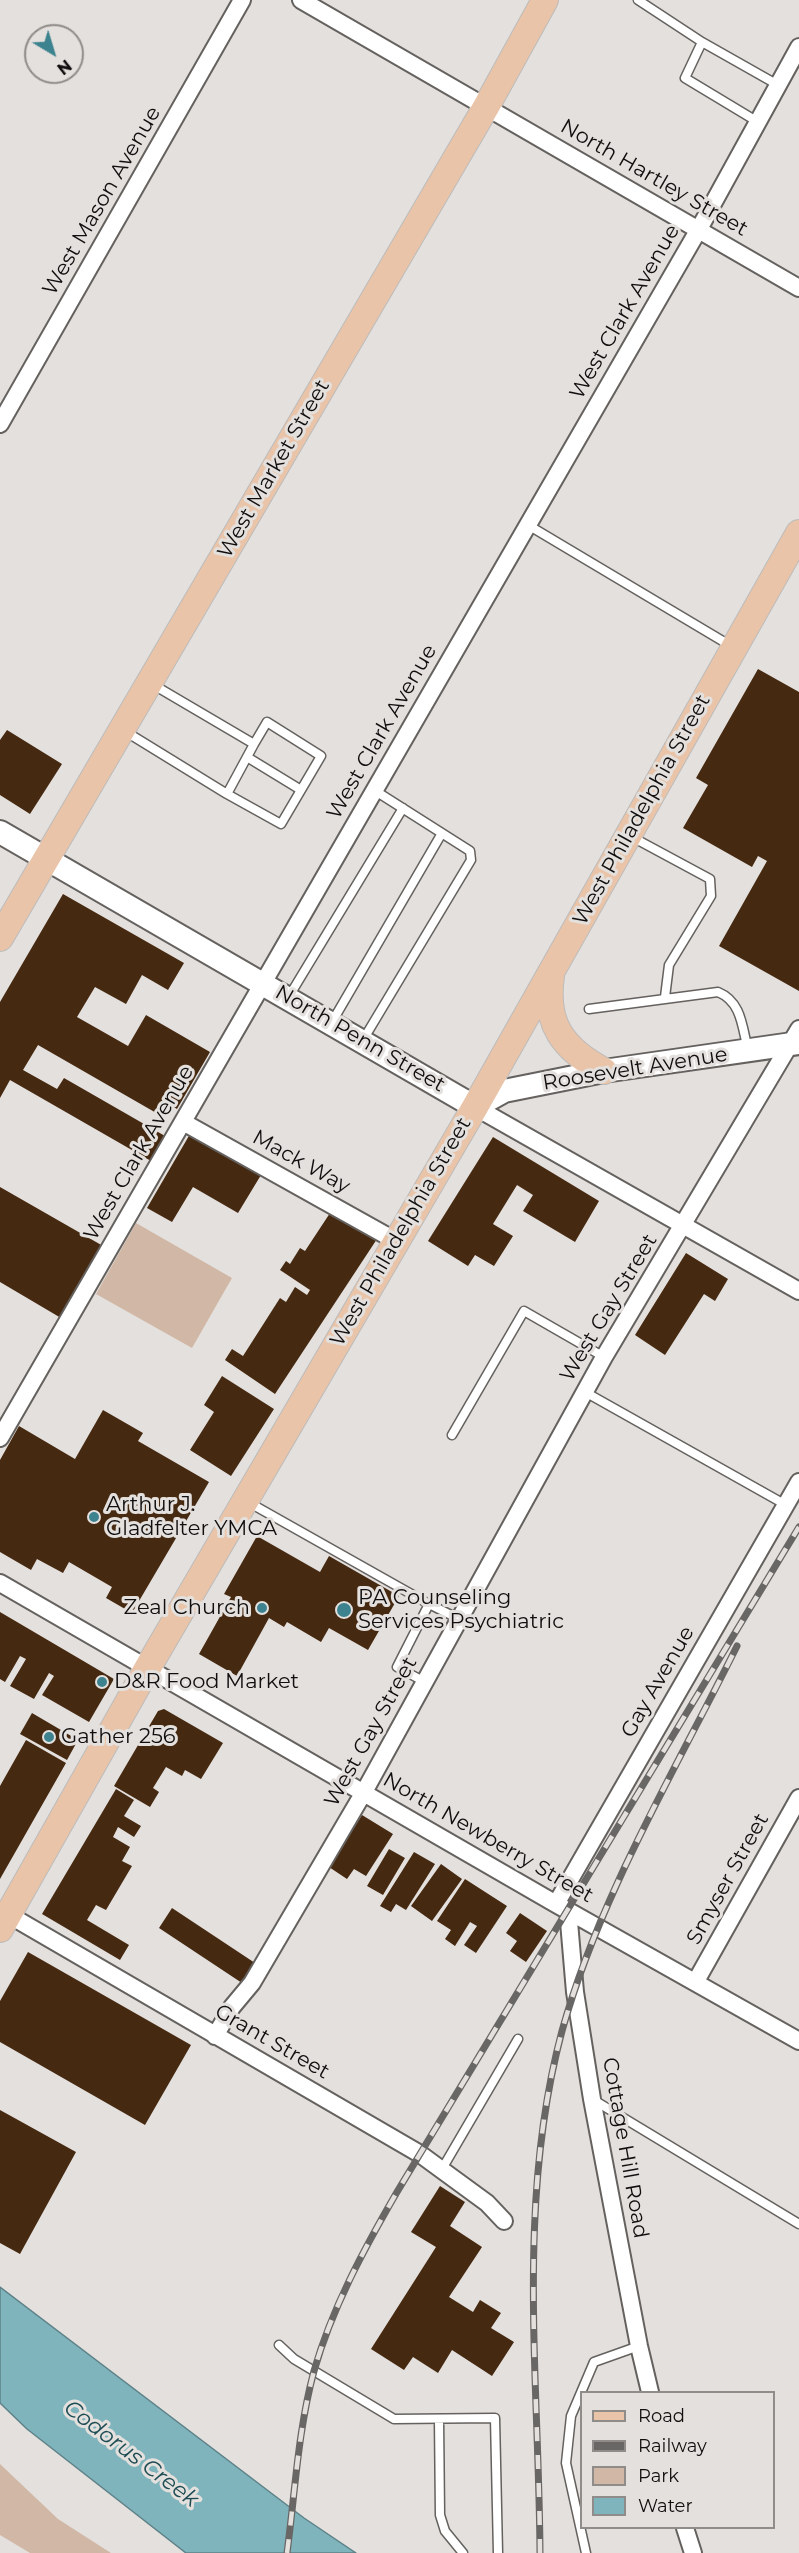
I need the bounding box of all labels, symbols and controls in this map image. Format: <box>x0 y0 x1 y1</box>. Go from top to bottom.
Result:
north arrow <box>24 24 84 84</box>
text: N <box>53 56 75 78</box>
street label: West Mason Avenue <box>38 102 166 300</box>
street label: North Hartley Street <box>556 114 752 242</box>
street label: West Clark Avenue <box>565 220 685 404</box>
street label: West Market Street <box>213 375 335 563</box>
street label: West Clark Avenue <box>322 640 442 824</box>
street label: West Philadelphia Street <box>568 690 716 930</box>
street label: North Penn Street <box>271 980 449 1098</box>
street label: Roosevelt Avenue <box>541 1042 729 1096</box>
street label: West Clark Avenue <box>79 1061 199 1245</box>
street label: West Philadelphia Street <box>325 1113 477 1351</box>
street label: Mack Way <box>248 1125 354 1199</box>
street label: West Gay Street <box>555 1230 663 1386</box>
place label: Arthur J. Gladfelter YMCA <box>106 1492 277 1542</box>
marker: Arthur J. Gladfelter YMCA <box>87 1510 101 1524</box>
place label: PA Counseling Services Psychiatric <box>358 1585 564 1635</box>
place label: Zeal Church <box>124 1595 250 1621</box>
marker: Zeal Church <box>255 1601 269 1615</box>
marker: PA Counseling Services Psychiatric <box>335 1601 353 1619</box>
street label: Gay Avenue <box>616 1622 700 1742</box>
street label: West Gay Street <box>319 1653 423 1811</box>
place label: D&R Food Market <box>114 1669 299 1695</box>
marker: D&R Food Market <box>95 1675 109 1689</box>
place label: Gather 256 <box>61 1724 176 1750</box>
marker: Gather 256 <box>42 1730 56 1744</box>
street label: North Newberry Street <box>378 1767 598 1909</box>
street label: Smyser Street <box>681 1809 775 1949</box>
street label: Grant Street <box>210 1999 334 2085</box>
street label: Cottage Hill Road <box>597 2056 653 2240</box>
legend <box>580 2391 775 2529</box>
water label: Codorus Creek <box>58 2395 204 2513</box>
text: Road <box>638 2405 685 2427</box>
text: Railway <box>638 2435 707 2457</box>
text: Park <box>638 2465 679 2487</box>
text: Water <box>638 2495 693 2517</box>

